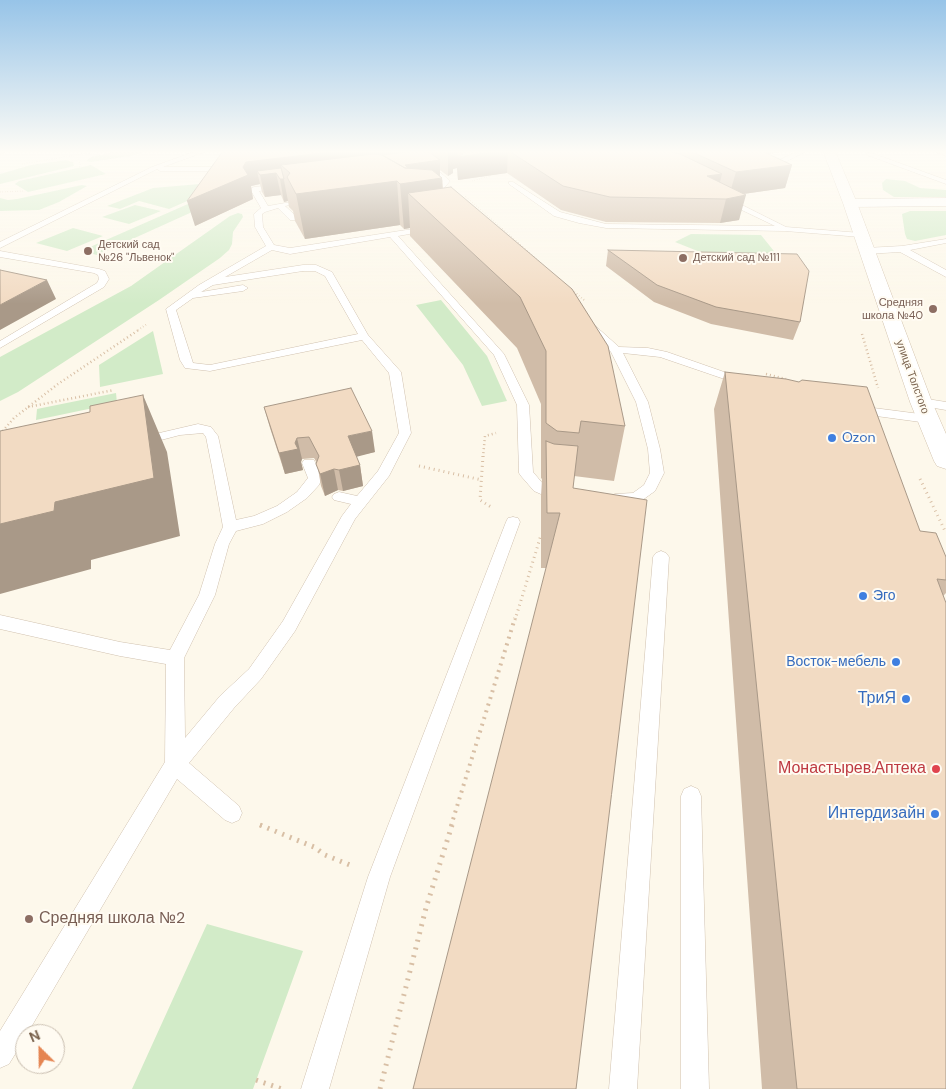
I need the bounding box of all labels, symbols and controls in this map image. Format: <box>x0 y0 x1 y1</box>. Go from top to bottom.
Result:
place label: Детский сад №26 "Львенок" <box>98 238 174 264</box>
marker: Детский сад №26 "Львенок" <box>82 245 94 257</box>
place label: Детский сад №111 <box>693 251 780 265</box>
marker: Детский сад №111 <box>677 252 689 264</box>
place label: Средняя школа №40 <box>862 296 923 322</box>
marker: Средняя школа №40 <box>927 303 939 315</box>
street label: улица Толстого <box>893 338 931 416</box>
place label: Ozon <box>842 430 876 446</box>
marker: Ozon <box>826 432 838 444</box>
place label: Эго <box>873 588 896 604</box>
marker: Эго <box>857 590 869 602</box>
place label: Восток-мебель <box>786 654 886 670</box>
marker: Восток-мебель <box>890 656 902 668</box>
place label: ТриЯ <box>858 689 896 709</box>
marker: ТриЯ <box>900 693 912 705</box>
place label: Монастырев.Аптека <box>778 759 926 779</box>
marker: Монастырев.Аптека <box>930 763 942 775</box>
place label: Интердизайн <box>828 804 925 824</box>
marker: Интердизайн <box>929 808 941 820</box>
place label: Средняя школа №2 <box>39 909 185 929</box>
marker: Средняя школа №2 <box>23 913 35 925</box>
north arrow <box>15 1024 65 1074</box>
text: N <box>26 1026 43 1046</box>

